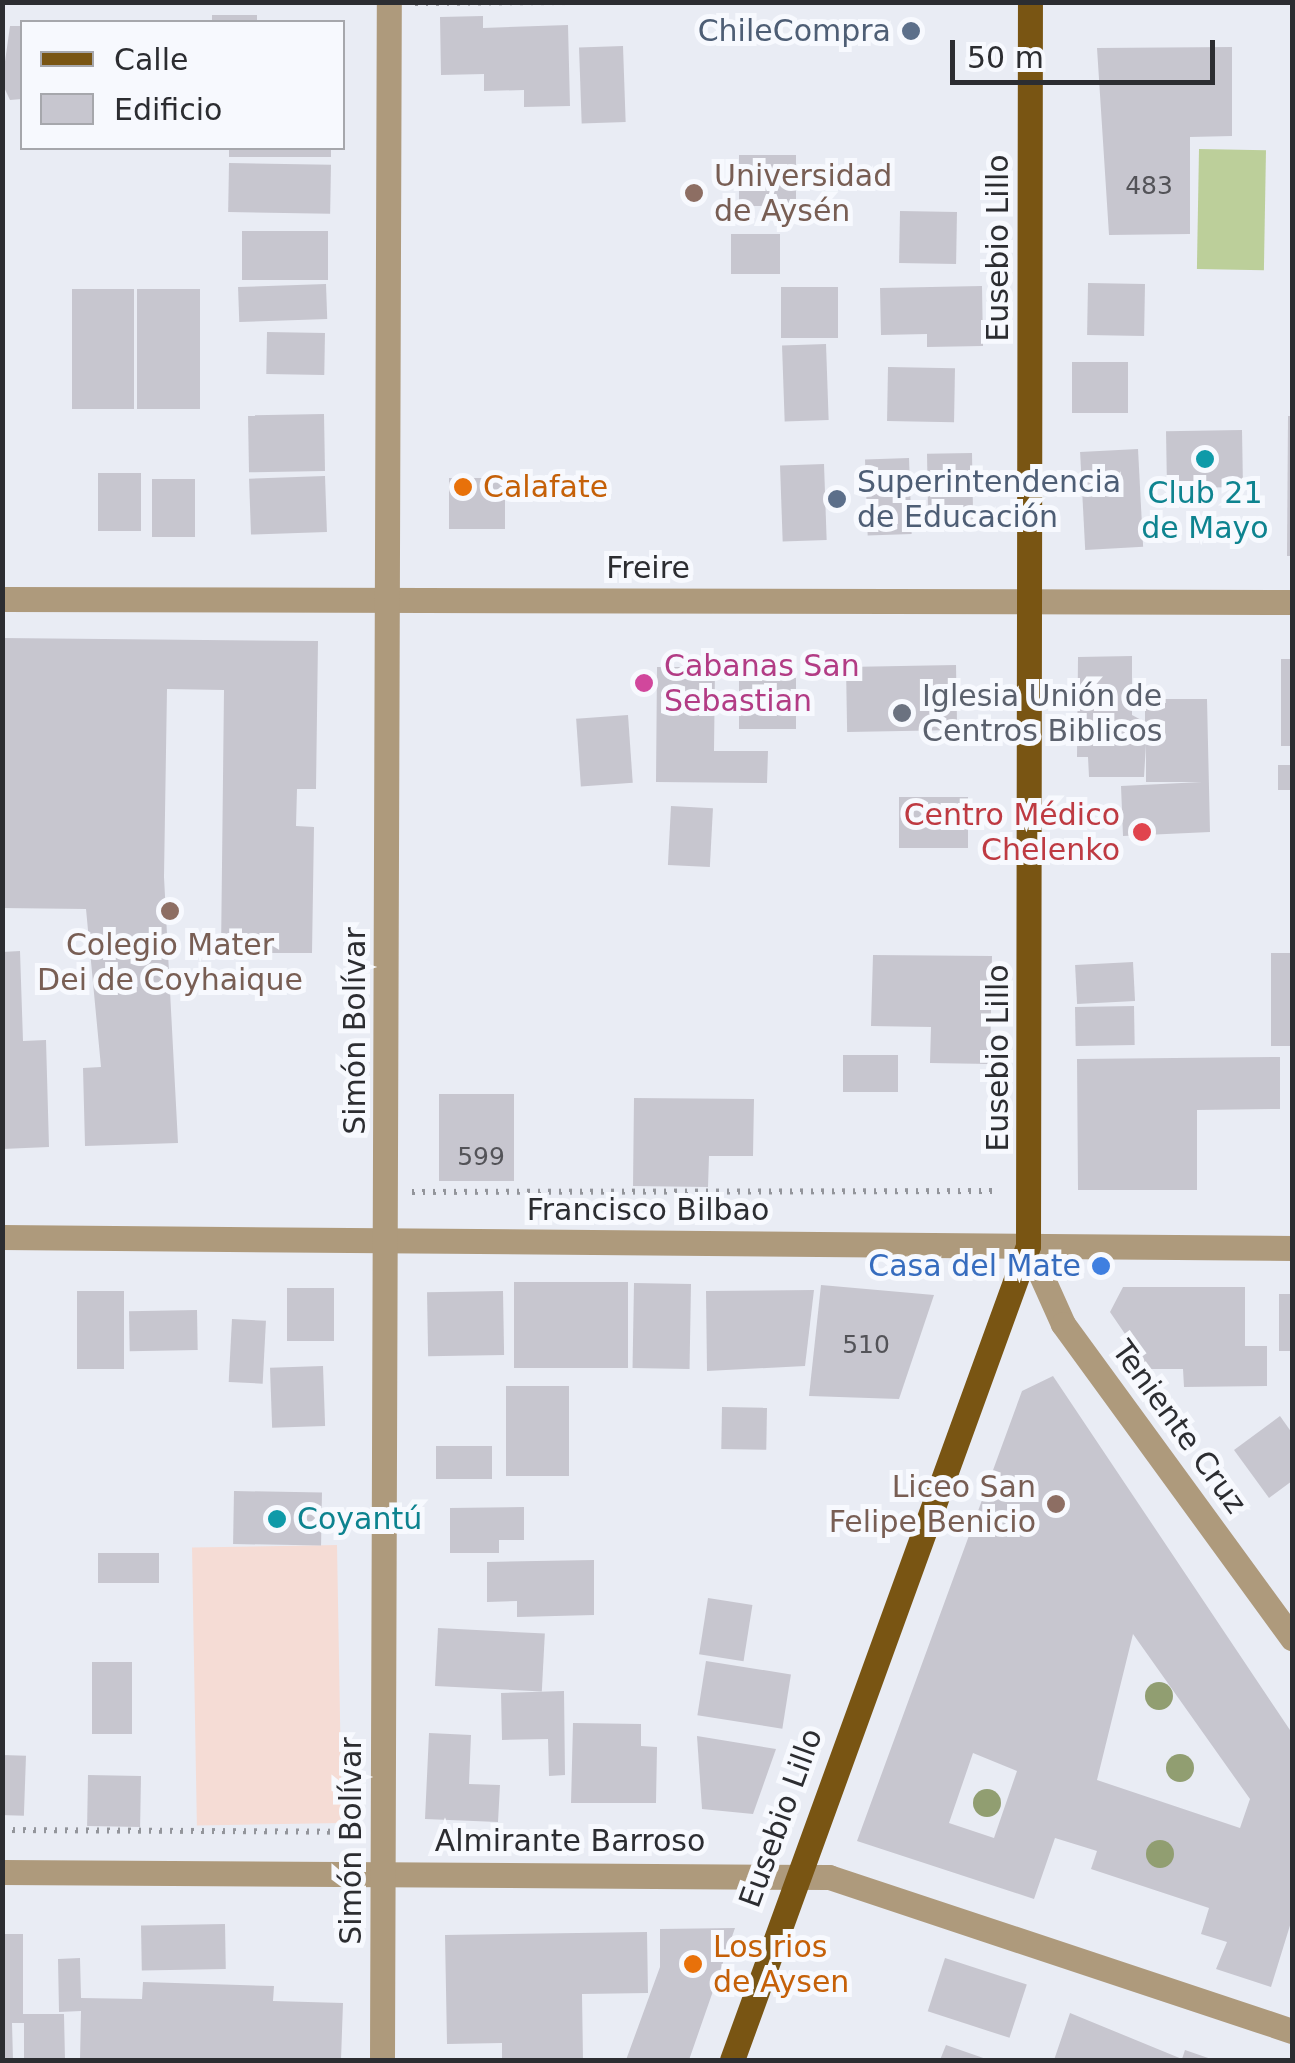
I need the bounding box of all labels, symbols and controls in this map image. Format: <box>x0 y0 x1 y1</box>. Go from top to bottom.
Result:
place label: ChileCompra <box>698 13 891 49</box>
legend <box>20 20 345 150</box>
marker: ChileCompra <box>900 20 922 42</box>
scale bar <box>955 20 1220 82</box>
text: 50 m <box>967 40 1044 75</box>
text: Calle <box>114 42 188 77</box>
text: Edificio <box>114 92 222 127</box>
street label: Eusebio Lillo <box>980 154 1016 342</box>
place label: Universidad de Aysén <box>714 158 892 228</box>
house number: 483 <box>1125 171 1173 201</box>
marker: Universidad de Aysén <box>683 182 705 204</box>
marker: Club 21 de Mayo <box>1194 448 1216 470</box>
place label: Superintendencia de Educación <box>857 464 1121 534</box>
place label: Calafate <box>483 469 608 505</box>
place label: Club 21 de Mayo <box>1141 475 1269 546</box>
marker: Calafate <box>452 476 474 498</box>
marker: Superintendencia de Educación <box>826 488 848 510</box>
street label: Freire <box>606 550 690 586</box>
place label: Cabanas San Sebastian <box>664 648 860 718</box>
marker: Cabanas San Sebastian <box>633 672 655 694</box>
place label: Iglesia Unión de Centros Biblicos <box>922 678 1162 748</box>
marker: Iglesia Unión de Centros Biblicos <box>891 702 913 724</box>
place label: Centro Médico Chelenko <box>904 797 1120 868</box>
marker: Centro Médico Chelenko <box>1129 819 1155 845</box>
marker: Colegio Mater Dei de Coyhaique <box>159 900 181 922</box>
place label: Colegio Mater Dei de Coyhaique <box>37 927 303 998</box>
street label: Simón Bolívar <box>337 927 373 1135</box>
street label: Eusebio Lillo <box>980 964 1016 1152</box>
house number: 599 <box>457 1142 505 1172</box>
street label: Francisco Bilbao <box>527 1192 769 1228</box>
place label: Casa del Mate <box>868 1248 1081 1284</box>
marker: Casa del Mate <box>1090 1255 1112 1277</box>
house number: 510 <box>842 1330 890 1360</box>
street label: Teniente Cruz <box>1104 1334 1254 1520</box>
place label: Liceo San Felipe Benicio <box>829 1469 1036 1540</box>
marker: Liceo San Felipe Benicio <box>1045 1493 1067 1515</box>
place label: Coyantú <box>297 1501 422 1537</box>
marker: Coyantú <box>266 1508 288 1530</box>
street label: Eusebio Lillo <box>732 1724 830 1912</box>
street label: Simón Bolívar <box>333 1737 369 1945</box>
street label: Almirante Barroso <box>435 1823 705 1859</box>
place label: Los rios de Aysen <box>713 1929 849 2000</box>
marker: Los rios de Aysen <box>682 1953 704 1975</box>

